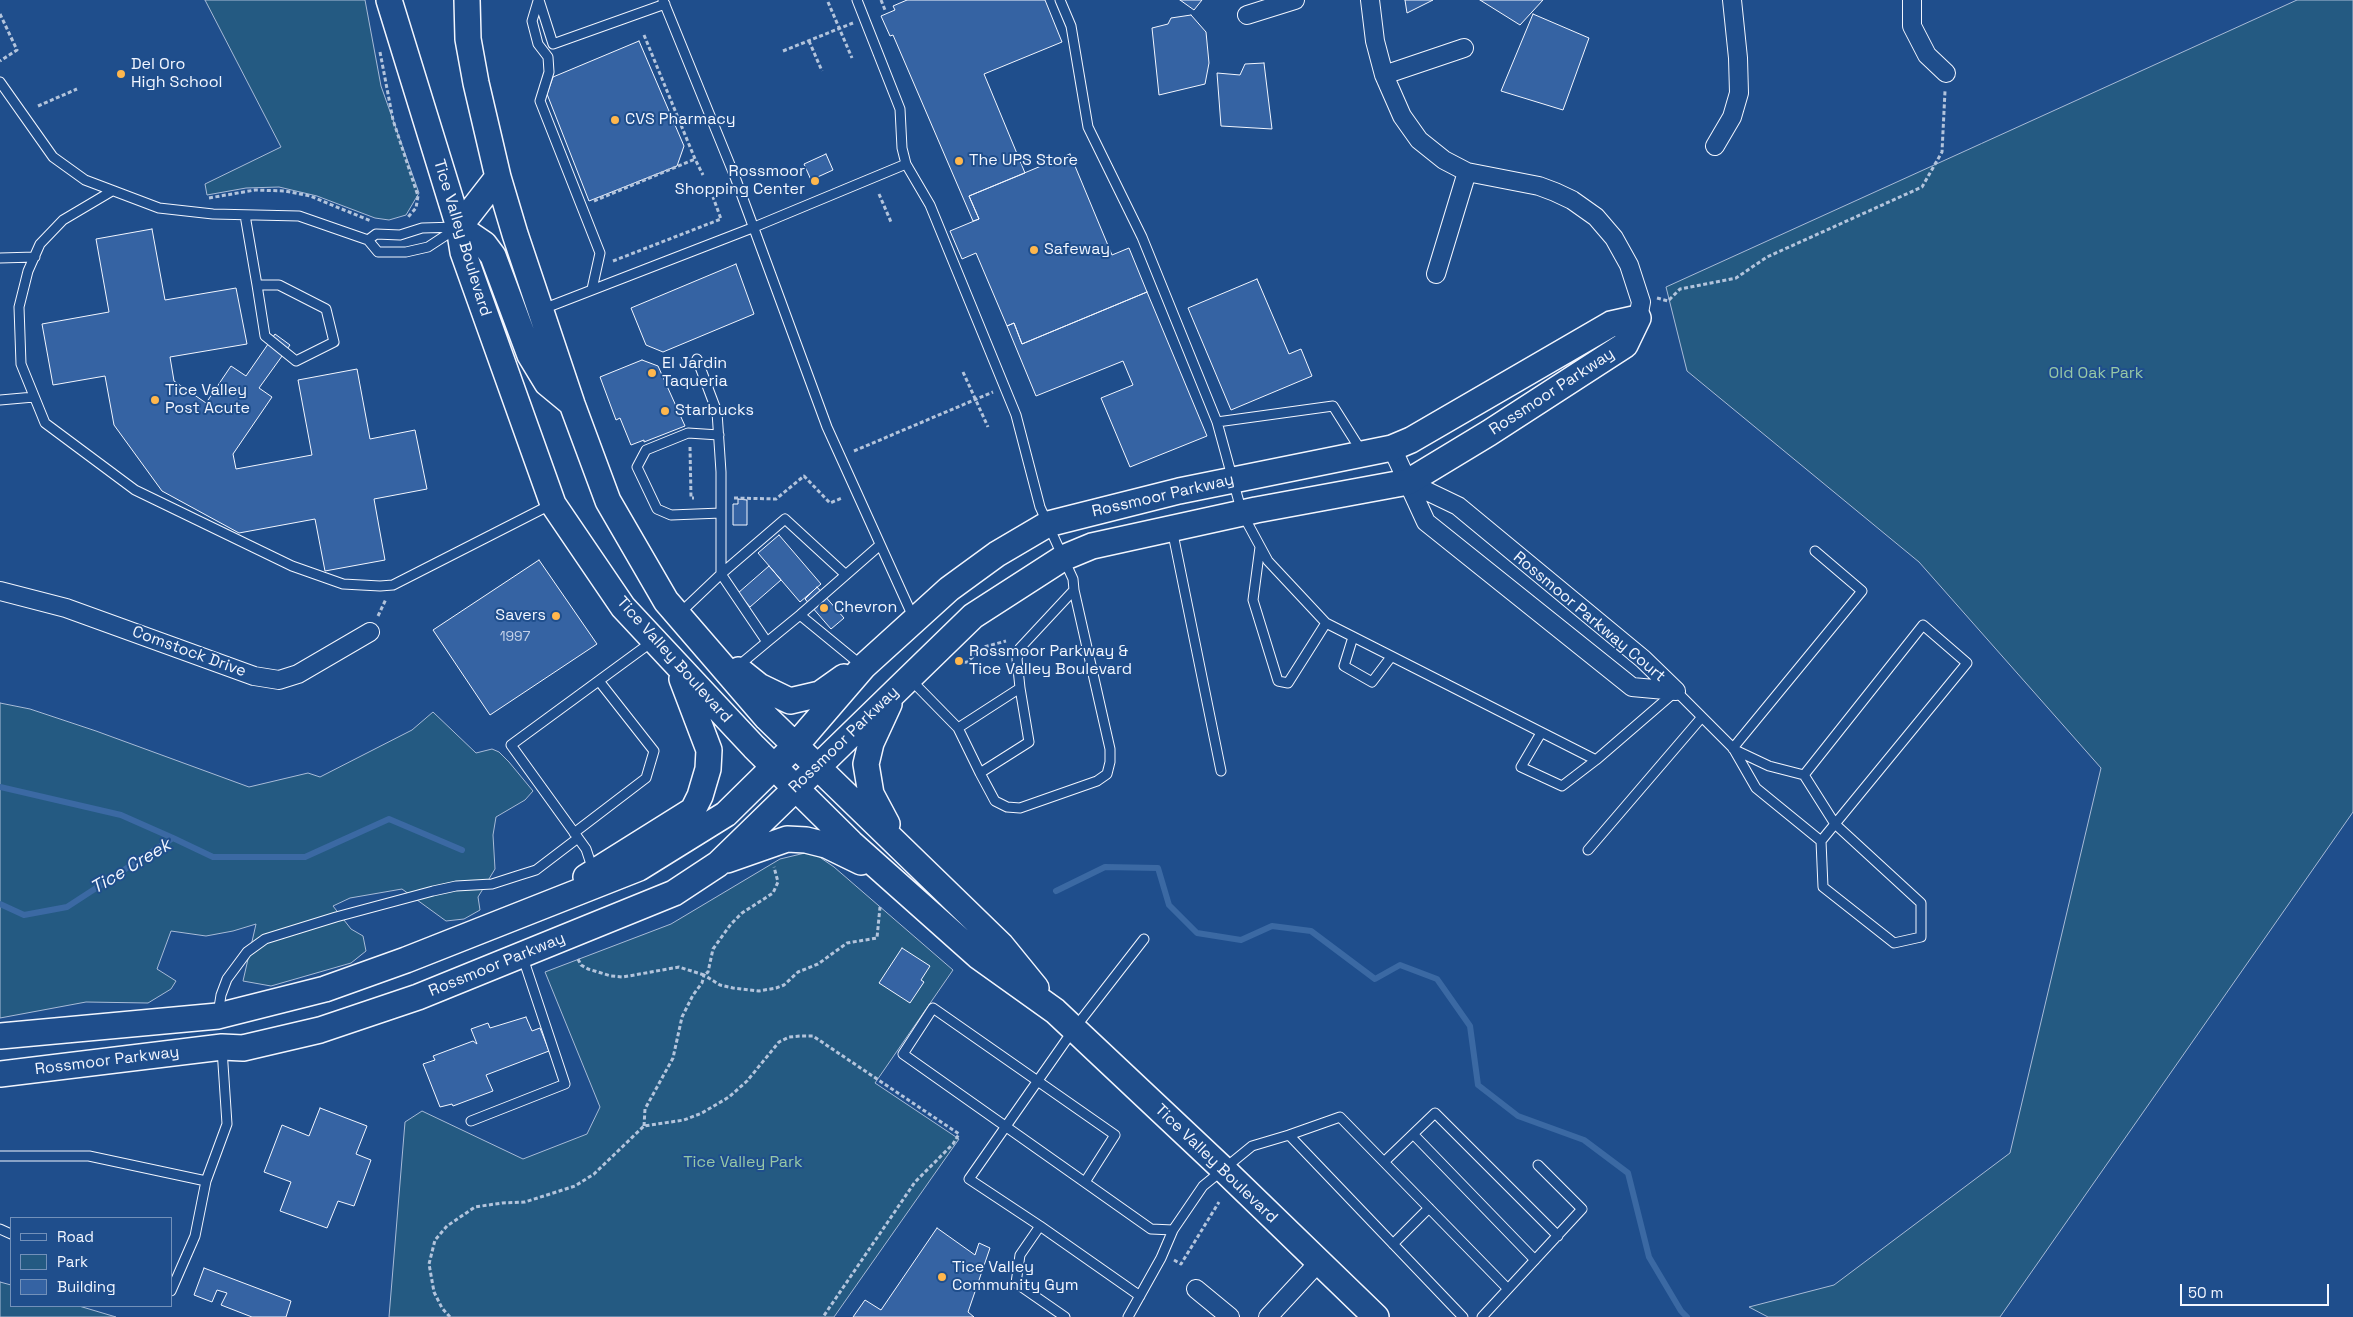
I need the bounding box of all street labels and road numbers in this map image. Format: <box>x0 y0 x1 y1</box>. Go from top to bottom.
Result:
street label: Tice Valley Boulevard <box>429 157 495 319</box>
street label: Rossmoor Parkway <box>1486 344 1618 440</box>
street label: Rossmoor Parkway <box>1090 470 1236 522</box>
street label: Rossmoor Parkway Court <box>1509 548 1669 686</box>
street label: Tice Valley Boulevard <box>612 593 736 727</box>
street label: Comstock Drive <box>129 623 249 681</box>
street label: Rossmoor Parkway <box>785 683 903 797</box>
street label: Rossmoor Parkway <box>426 929 568 1001</box>
street label: Rossmoor Parkway <box>34 1043 180 1079</box>
street label: Tice Valley Boulevard <box>1151 1100 1281 1228</box>

